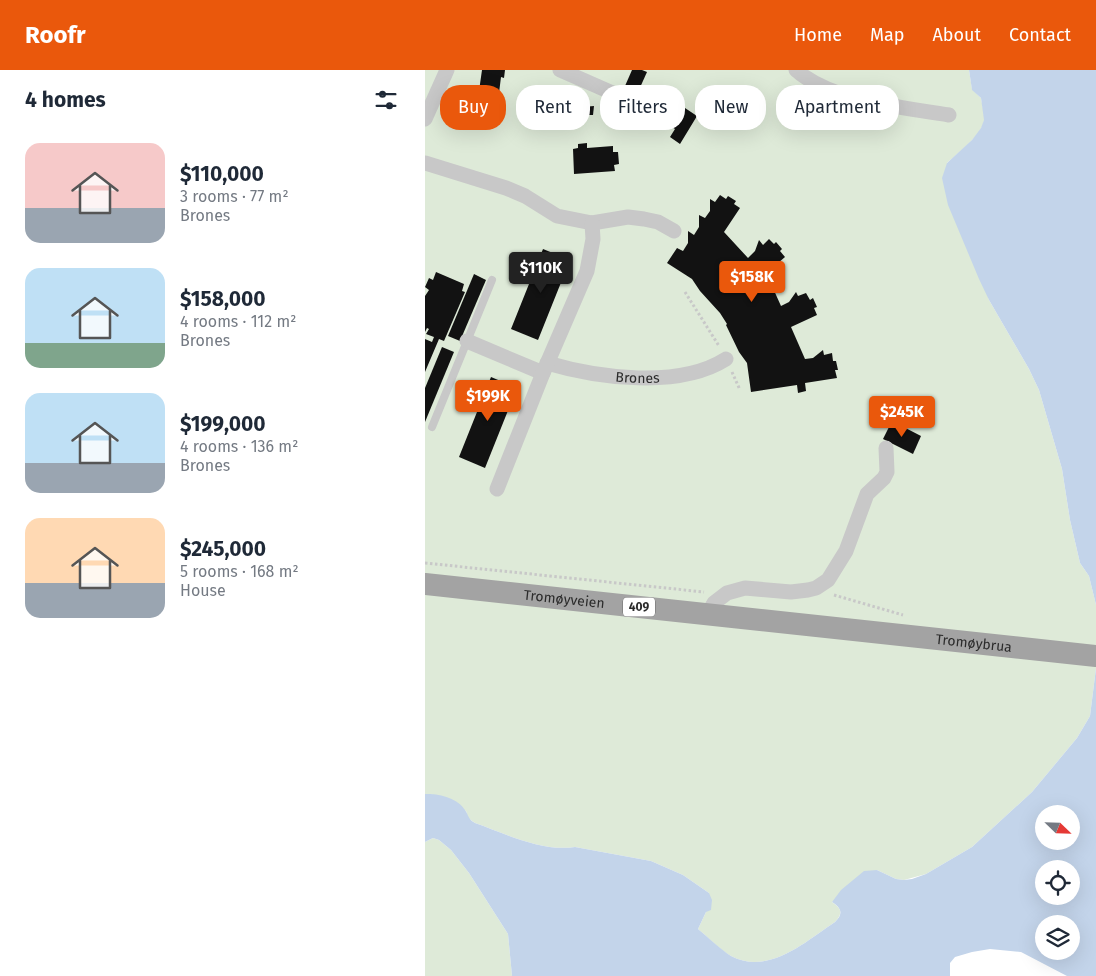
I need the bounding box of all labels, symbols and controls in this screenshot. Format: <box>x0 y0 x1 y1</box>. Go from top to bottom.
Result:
text: Roofr <box>25 21 86 49</box>
text: Home <box>794 24 842 46</box>
text: Map <box>870 24 904 46</box>
text: About <box>932 24 981 46</box>
text: Contact <box>1009 24 1071 46</box>
chip: Buy <box>440 85 506 130</box>
chip: Rent <box>516 85 590 130</box>
chip: Filters <box>600 85 685 130</box>
chip: New <box>695 85 766 130</box>
chip: Apartment <box>776 85 899 130</box>
icon: filters <box>372 86 400 114</box>
text: 4 homes <box>25 87 106 113</box>
text: $110,000 <box>180 161 264 187</box>
icon: home <box>65 163 125 223</box>
text: 3 rooms · 77 m² <box>180 187 289 206</box>
text: Brones <box>180 206 230 225</box>
pin: $110K <box>506 252 576 294</box>
text: $110K <box>520 258 562 277</box>
pin: $158K <box>717 260 787 303</box>
text: $158K <box>730 267 774 286</box>
text: $158,000 <box>180 286 266 312</box>
icon: home <box>65 288 125 348</box>
text: 4 rooms · 112 m² <box>180 312 296 331</box>
text: Brones <box>180 331 230 350</box>
street label: Brones <box>615 368 660 387</box>
pin: $199K <box>453 380 523 422</box>
text: $199K <box>466 386 510 405</box>
pin: $245K <box>867 396 937 438</box>
text: $245K <box>880 402 924 421</box>
text: $199,000 <box>180 411 266 437</box>
icon: home <box>65 413 125 473</box>
text: 4 rooms · 136 m² <box>180 437 298 456</box>
text: Brones <box>180 456 230 475</box>
text: $245,000 <box>180 536 266 562</box>
icon: home <box>65 538 125 598</box>
text: 5 rooms · 168 m² <box>180 562 299 581</box>
text: House <box>180 581 226 600</box>
street label: Tromøyveien <box>523 586 606 612</box>
road number: 409 <box>623 598 655 616</box>
street label: Tromøybrua <box>935 630 1013 655</box>
north arrow <box>1035 805 1080 850</box>
map controls <box>1035 805 1080 960</box>
button: locate <box>1035 860 1080 905</box>
button: layers <box>1035 915 1080 960</box>

